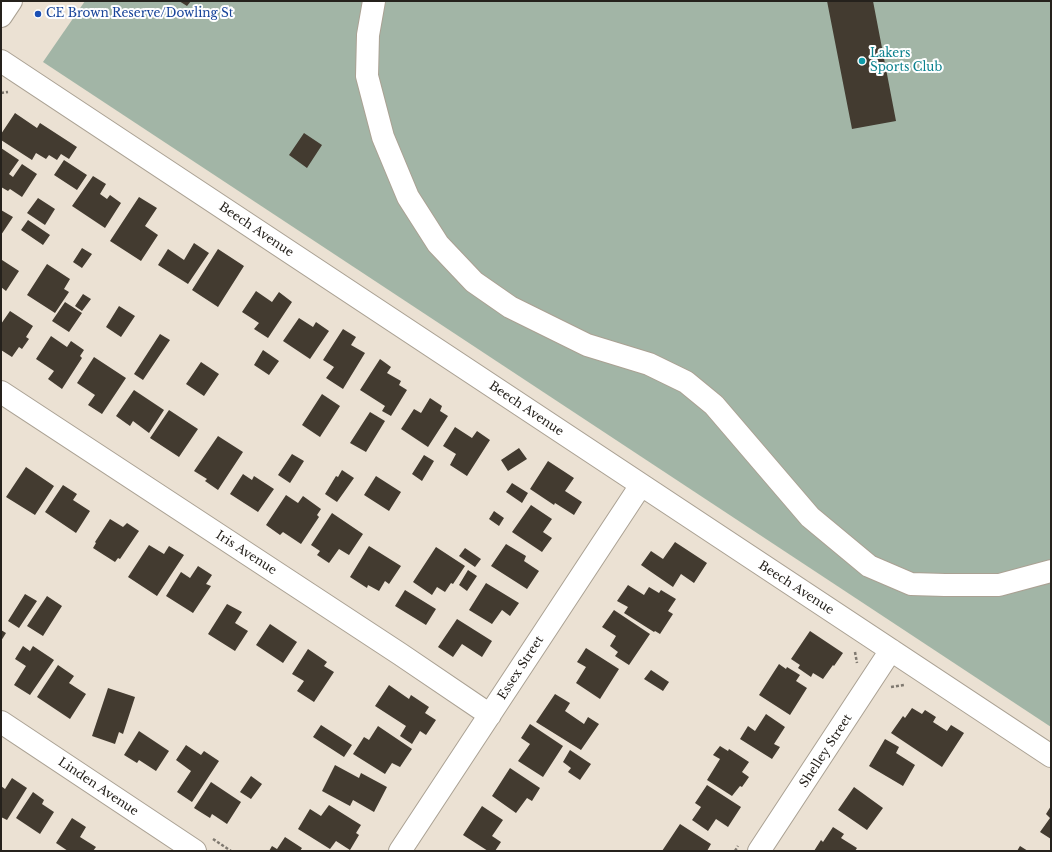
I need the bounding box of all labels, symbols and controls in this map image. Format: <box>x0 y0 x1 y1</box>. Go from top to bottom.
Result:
place label: CE Brown Reserve/Dowling St <box>46 7 233 21</box>
marker: CE Brown Reserve/Dowling St <box>33 9 43 19</box>
place label: Lakers Sports Club <box>870 47 942 75</box>
marker: Lakers Sports Club <box>857 56 867 66</box>
street label: Beech Avenue <box>216 200 296 260</box>
street label: Beech Avenue <box>486 379 566 439</box>
street label: Iris Avenue <box>213 528 279 578</box>
street label: Beech Avenue <box>756 558 836 618</box>
street label: Essex Street <box>495 633 547 703</box>
street label: Shelley Street <box>797 712 855 790</box>
street label: Linden Avenue <box>55 755 141 819</box>

